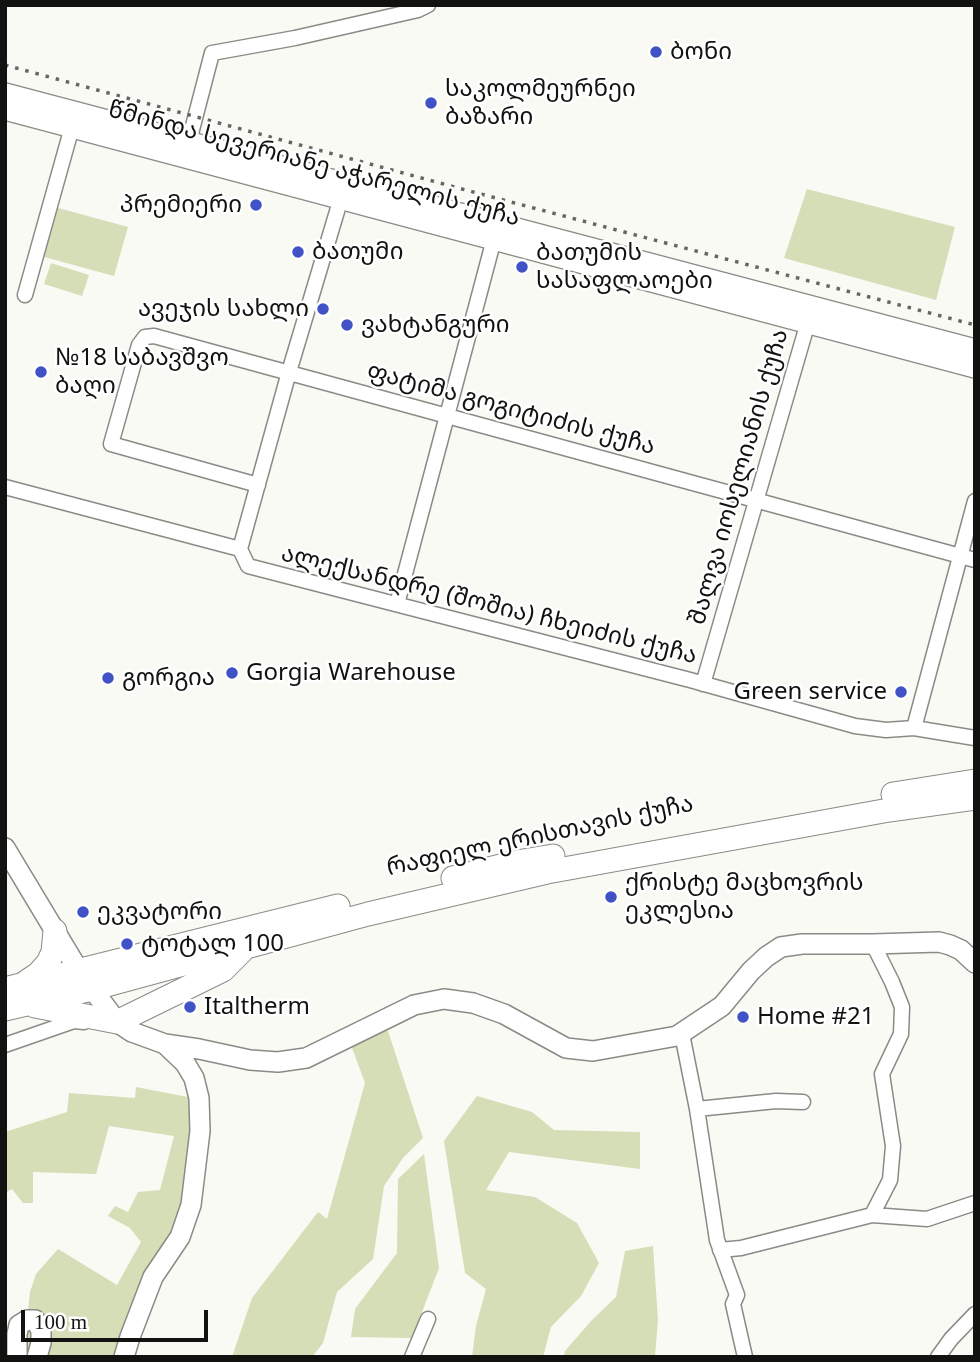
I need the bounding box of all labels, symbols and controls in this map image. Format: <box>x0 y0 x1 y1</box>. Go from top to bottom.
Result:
place label: ბონი <box>670 38 732 66</box>
marker: ბონი <box>648 44 664 60</box>
place label: საკოლმეურნეი ბაზარი <box>445 75 636 131</box>
street label: წმინდა სევერიანე აჭარელის ქუჩა <box>105 95 523 233</box>
marker: საკოლმეურნეი ბაზარი <box>423 95 439 111</box>
place label: პრემიერი <box>120 191 242 219</box>
marker: პრემიერი <box>248 197 264 213</box>
place label: ბათუმი <box>312 238 403 266</box>
place label: ბათუმის სასაფლაოები <box>536 239 713 295</box>
marker: ბათუმი <box>290 244 306 260</box>
marker: ბათუმის სასაფლაოები <box>514 259 530 275</box>
place label: ავეჯის სახლი <box>138 295 309 323</box>
marker: ავეჯის სახლი <box>315 301 331 317</box>
place label: ვახტანგური <box>361 311 510 339</box>
marker: ვახტანგური <box>339 317 355 333</box>
street label: შალვა იოსელიანის ქუჩა <box>683 326 795 628</box>
place label: №18 საბავშვო ბაღი <box>55 344 229 400</box>
street label: ფატიმა გოგიტიძის ქუჩა <box>364 357 658 461</box>
marker: №18 საბავშვო ბაღი <box>33 364 49 380</box>
street label: ალექსანდრე (შოშია) ჩხეიძის ქუჩა <box>278 539 700 671</box>
place label: Gorgia Warehouse <box>246 659 456 687</box>
place label: გორგია <box>122 664 215 692</box>
marker: Gorgia Warehouse <box>224 665 240 681</box>
marker: გორგია <box>100 670 116 686</box>
place label: Green service <box>734 678 887 706</box>
marker: Green service <box>893 684 909 700</box>
street label: რაფიელ ერისთავის ქუჩა <box>384 789 696 883</box>
place label: ქრისტე მაცხოვრის ეკლესია <box>625 869 864 925</box>
marker: ქრისტე მაცხოვრის ეკლესია <box>603 889 619 905</box>
place label: ეკვატორი <box>97 898 222 926</box>
marker: ეკვატორი <box>75 904 91 920</box>
place label: ტოტალ 100 <box>141 930 284 958</box>
marker: ტოტალ 100 <box>119 936 135 952</box>
place label: Italtherm <box>204 993 310 1021</box>
marker: Italtherm <box>182 999 198 1015</box>
place label: Home #21 <box>757 1003 874 1031</box>
marker: Home #21 <box>735 1009 751 1025</box>
scale bar <box>24 1296 212 1340</box>
text: 100 m <box>34 1310 87 1334</box>

